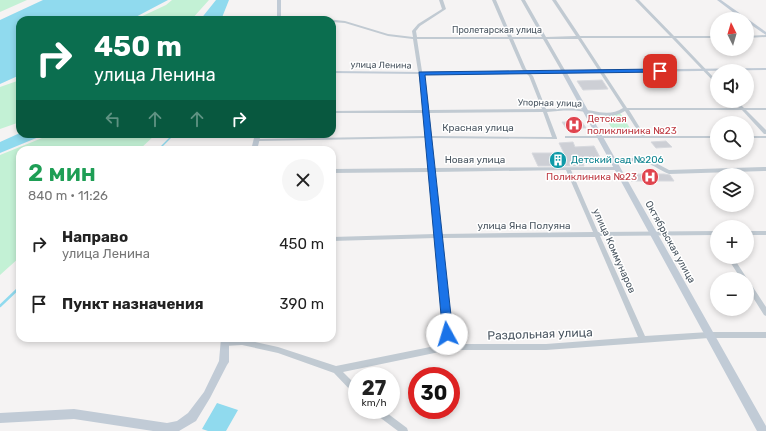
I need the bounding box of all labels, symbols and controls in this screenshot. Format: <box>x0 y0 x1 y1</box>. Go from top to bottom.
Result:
north arrow <box>710 12 754 56</box>
map controls <box>710 12 754 316</box>
street label: Пролетарская улица <box>452 25 542 35</box>
text: 450 m <box>94 30 182 63</box>
icon: right <box>28 32 80 84</box>
pin <box>643 54 677 88</box>
street label: улица Ленина <box>350 59 412 71</box>
icon: arrive <box>649 60 671 82</box>
text: улица Ленина <box>94 64 216 86</box>
button: sound <box>710 64 754 108</box>
street label: Упорная улица <box>518 97 582 109</box>
icon: left <box>102 108 124 130</box>
icon: ahead <box>144 108 166 130</box>
icon: ahead <box>186 108 208 130</box>
icon: right <box>228 108 250 130</box>
place label: Детская поликлиника №23 <box>587 113 677 137</box>
hospital icon: Детская поликлиника №23 <box>564 115 584 135</box>
button: search <box>710 116 754 160</box>
street label: Красная улица <box>442 122 514 134</box>
building icon: Детский сад №206 <box>548 150 568 170</box>
street label: Новая улица <box>445 154 505 166</box>
place label: Детский сад №206 <box>571 154 664 166</box>
text: 2 мин <box>28 159 96 187</box>
button: close <box>282 159 324 201</box>
hospital icon: Поликлиника №23 <box>640 167 660 187</box>
button: layers <box>710 168 754 212</box>
place label: Поликлиника №23 <box>546 171 637 183</box>
text: 840 m · 11:26 <box>28 188 108 203</box>
street label: Октябрьская улица <box>642 199 698 285</box>
street label: улица Коммунаров <box>590 207 638 295</box>
street label: улица Яна Полуяна <box>478 220 571 232</box>
button: + <box>710 220 754 264</box>
text: Направо <box>62 228 128 246</box>
icon: right <box>28 233 50 255</box>
text: 450 m <box>279 235 324 253</box>
text: улица Ленина <box>62 246 150 261</box>
button: − <box>710 272 754 316</box>
icon: arrive <box>28 293 50 315</box>
text: Пункт назначения <box>62 295 204 313</box>
text: 390 m <box>280 295 324 313</box>
position arrow <box>426 313 468 355</box>
street label: Раздольная улица <box>487 325 593 343</box>
speed limit sign: 30 <box>408 367 460 419</box>
text: 27 <box>362 376 386 400</box>
text: km/h <box>362 397 386 409</box>

